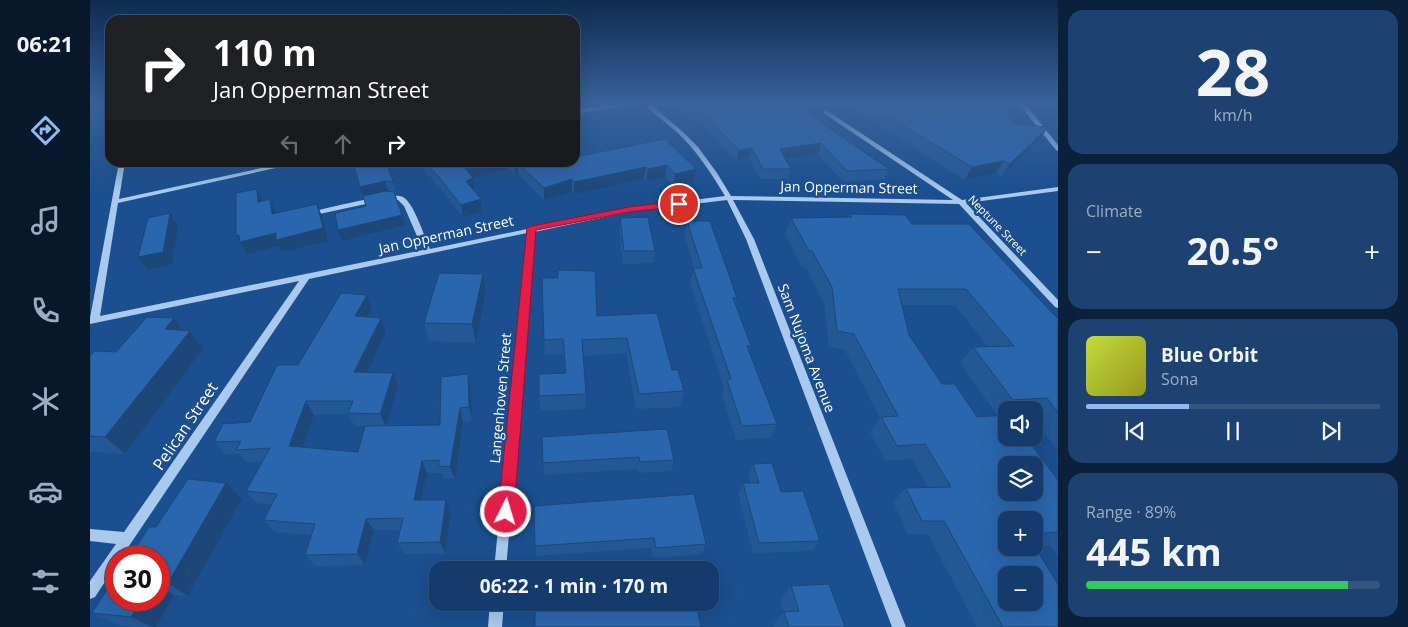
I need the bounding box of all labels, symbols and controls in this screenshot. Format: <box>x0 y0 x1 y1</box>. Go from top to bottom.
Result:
text: 28 <box>1196 27 1270 115</box>
text: 06:21 <box>17 28 73 58</box>
text: 110 m <box>213 29 317 76</box>
icon: right <box>130 35 195 100</box>
text: Jan Opperman Street <box>213 74 429 104</box>
text: km/h <box>1214 104 1252 126</box>
icon: directions <box>28 113 63 148</box>
icon: left <box>276 130 304 158</box>
icon: ahead <box>329 130 357 158</box>
icon: right <box>382 130 410 158</box>
street label: Jan Opperman Street <box>778 176 918 198</box>
pin <box>658 183 700 225</box>
icon: arrive <box>665 190 693 218</box>
street label: Neptune Street <box>965 192 1031 258</box>
text: Climate <box>1086 200 1143 222</box>
icon: music <box>28 203 63 238</box>
street label: Jan Opperman Street <box>375 210 515 258</box>
text: 20.5° <box>1187 224 1279 276</box>
text: − <box>1086 232 1102 270</box>
text: + <box>1364 232 1380 270</box>
street label: Sam Nujoma Avenue <box>774 281 840 415</box>
icon: phone <box>28 293 63 328</box>
street label: Langenhoven Street <box>485 332 515 464</box>
text: Blue Orbit <box>1161 342 1258 368</box>
text: Sona <box>1161 368 1198 390</box>
street label: Pelican Street <box>147 377 223 474</box>
icon: climate <box>28 384 63 419</box>
map controls <box>998 401 1043 611</box>
button: sound <box>998 401 1043 446</box>
icon: previous <box>1121 417 1149 445</box>
icon: pause <box>1219 417 1247 445</box>
icon: next <box>1317 417 1345 445</box>
button: layers <box>998 456 1043 501</box>
icon: car <box>28 474 63 509</box>
position arrow <box>479 485 531 537</box>
text: Range · 89% <box>1086 501 1176 523</box>
button: + <box>998 511 1043 556</box>
text: 445 km <box>1086 525 1222 577</box>
speed limit sign: 30 <box>105 546 170 611</box>
icon: filters <box>28 564 63 599</box>
button: − <box>998 566 1043 611</box>
text: 06:22 · 1 min · 170 m <box>480 573 668 599</box>

